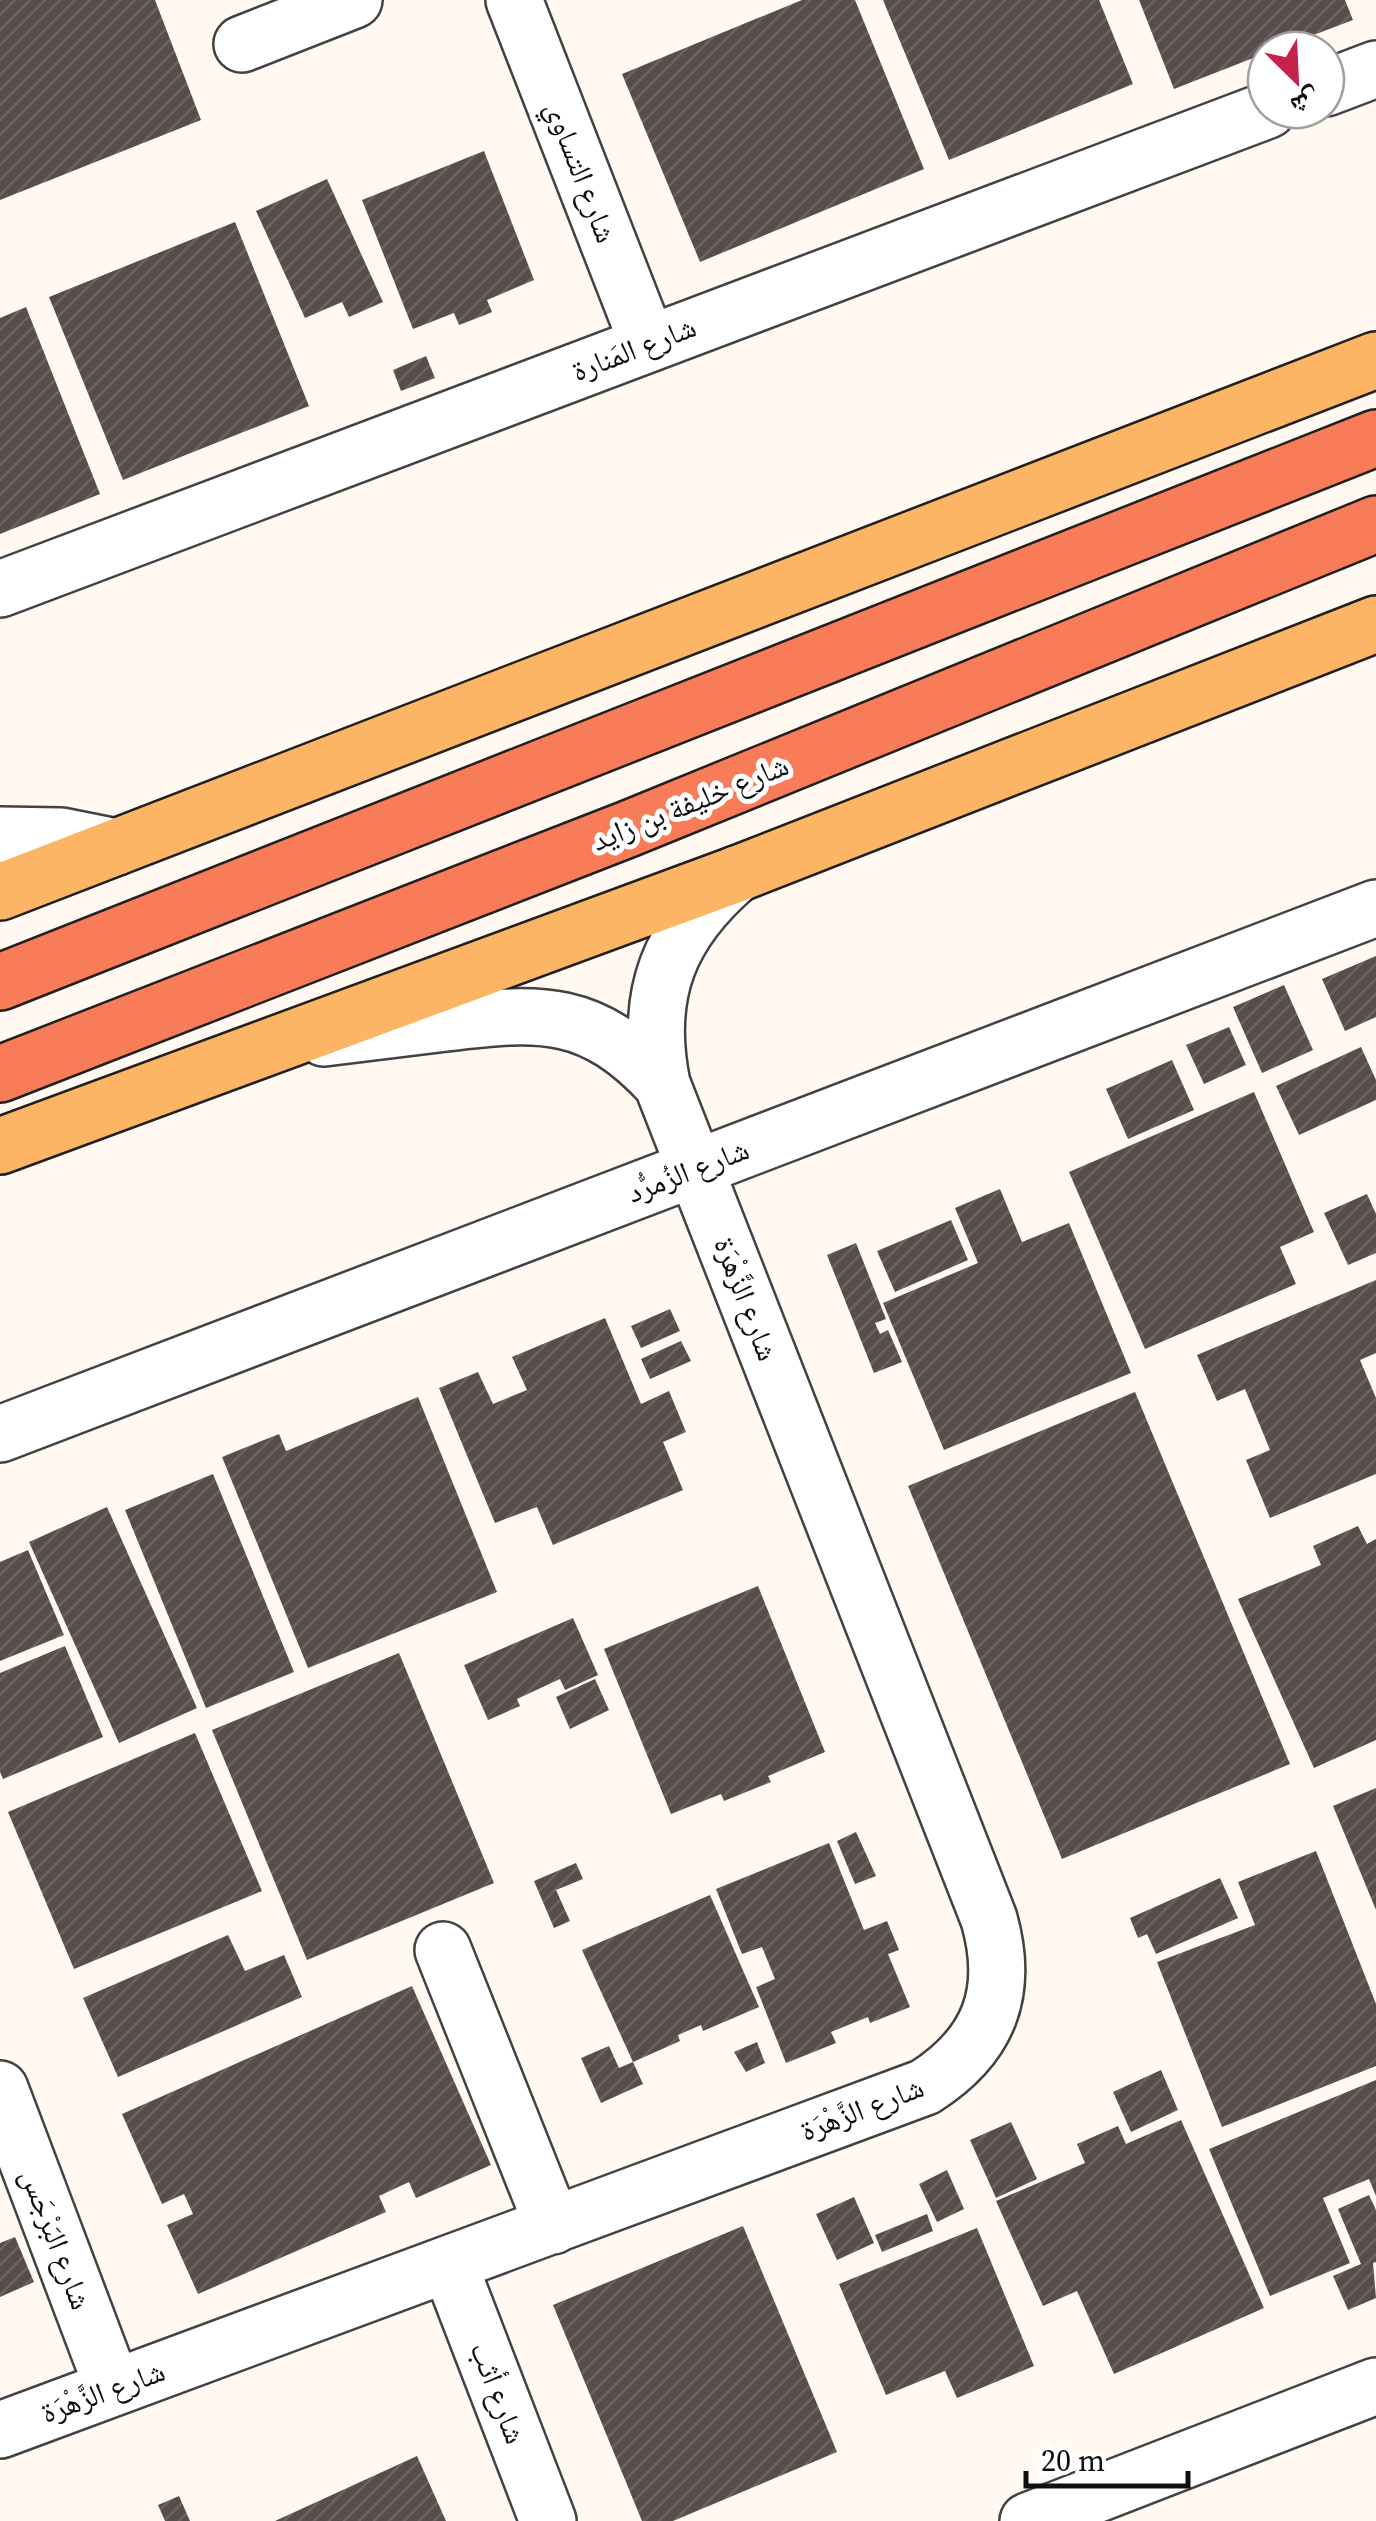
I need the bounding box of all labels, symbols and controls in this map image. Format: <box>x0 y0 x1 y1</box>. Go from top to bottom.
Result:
north arrow <box>1246 30 1346 130</box>
text: ش <box>1285 79 1327 126</box>
street label: شارع التساوي <box>532 95 627 250</box>
street label: شارع المَنارة <box>566 306 702 391</box>
street label: شارع خليفة بن زايد <box>585 744 795 861</box>
street label: شارع الزُمرُّد <box>621 1128 755 1213</box>
street label: شارع الزَّهْرَة <box>704 1231 789 1366</box>
street label: شارع الزَّهْرَة <box>794 2066 929 2151</box>
street label: شارع البَرْجَس <box>11 2162 102 2315</box>
street label: شارع أثب <box>460 2336 537 2450</box>
street label: شارع الزَّهْرَة <box>35 2350 171 2433</box>
scale bar <box>1026 2426 1188 2488</box>
text: 20 m <box>1041 2440 1105 2481</box>

